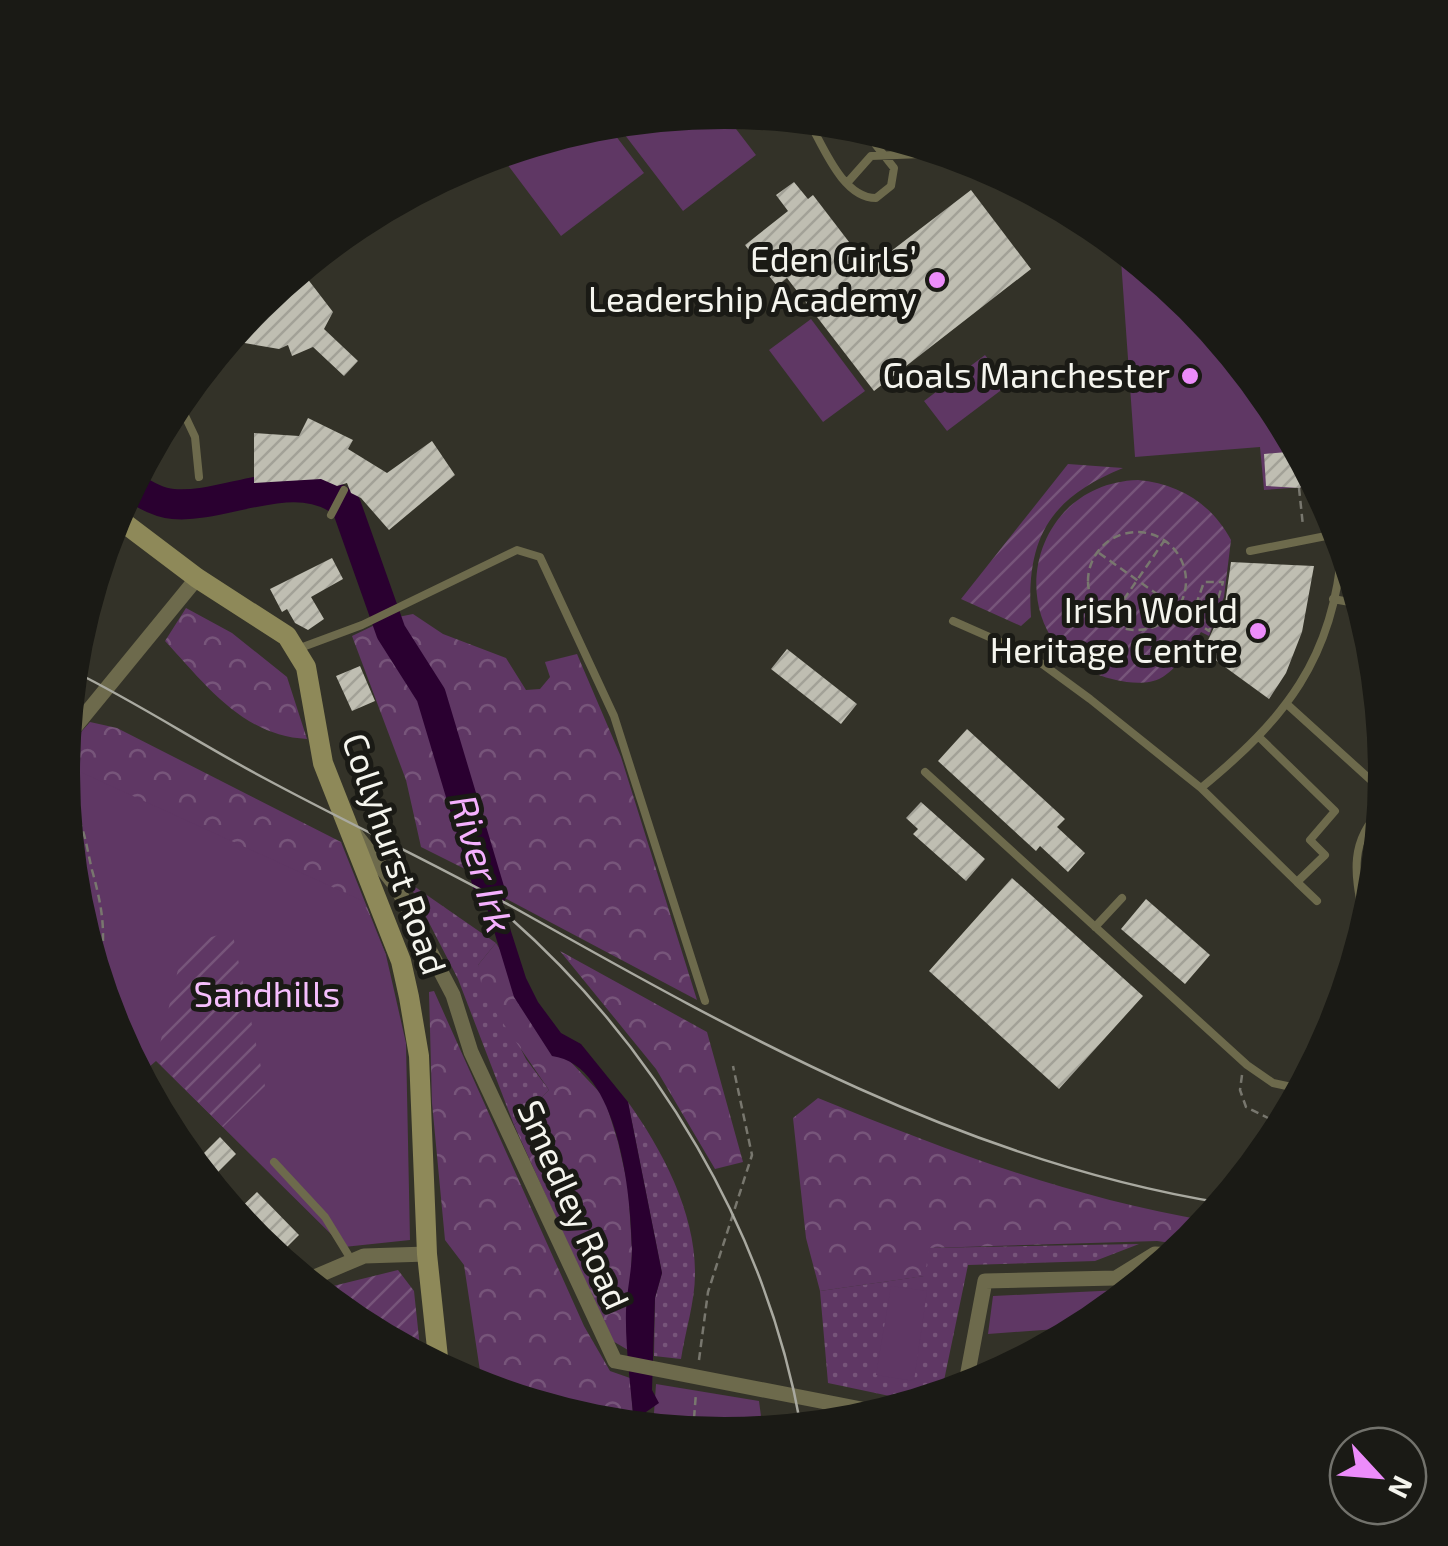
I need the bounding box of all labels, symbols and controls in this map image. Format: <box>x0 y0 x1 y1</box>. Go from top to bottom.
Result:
place label: Eden Girls’ Leadership Academy <box>588 237 917 319</box>
marker: Eden Girls’ Leadership Academy <box>926 269 948 291</box>
place label: Goals Manchester <box>883 353 1170 395</box>
marker: Goals Manchester <box>1179 365 1201 387</box>
place label: Irish World Heritage Centre <box>990 588 1238 670</box>
marker: Irish World Heritage Centre <box>1247 620 1269 642</box>
street label: Collyhurst Road <box>335 727 457 979</box>
water label: River Irk <box>441 789 524 938</box>
park label: Sandhills <box>194 972 340 1014</box>
street label: Smedley Road <box>510 1093 640 1315</box>
north arrow <box>1328 1426 1428 1526</box>
text: N <box>1382 1471 1421 1504</box>

